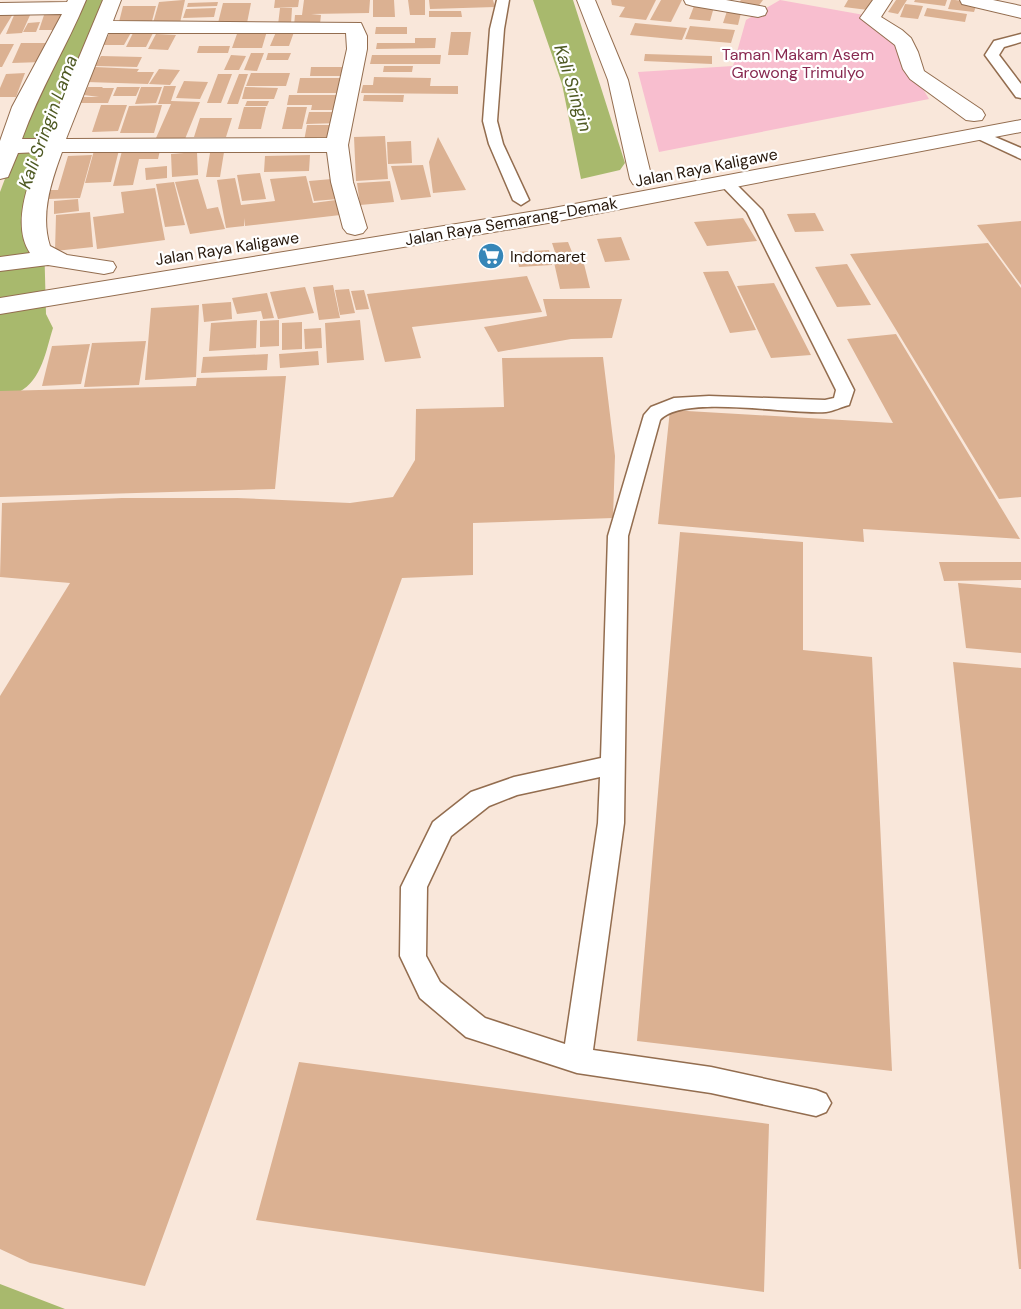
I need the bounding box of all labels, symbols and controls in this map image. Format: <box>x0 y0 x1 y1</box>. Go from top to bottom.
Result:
water label: Kali Sringin <box>548 41 598 135</box>
park label: Taman Makam Asem Growong Trimulyo <box>722 44 874 83</box>
water label: Kali Sringin Lama <box>13 52 83 192</box>
street label: Jalan Raya Kaligawe <box>633 143 779 192</box>
street label: Jalan Raya Semarang-Demak <box>403 192 619 251</box>
street label: Jalan Raya Kaligawe <box>154 227 300 270</box>
supermarket icon: Indomaret <box>476 241 506 271</box>
place label: Indomaret <box>510 246 586 267</box>

